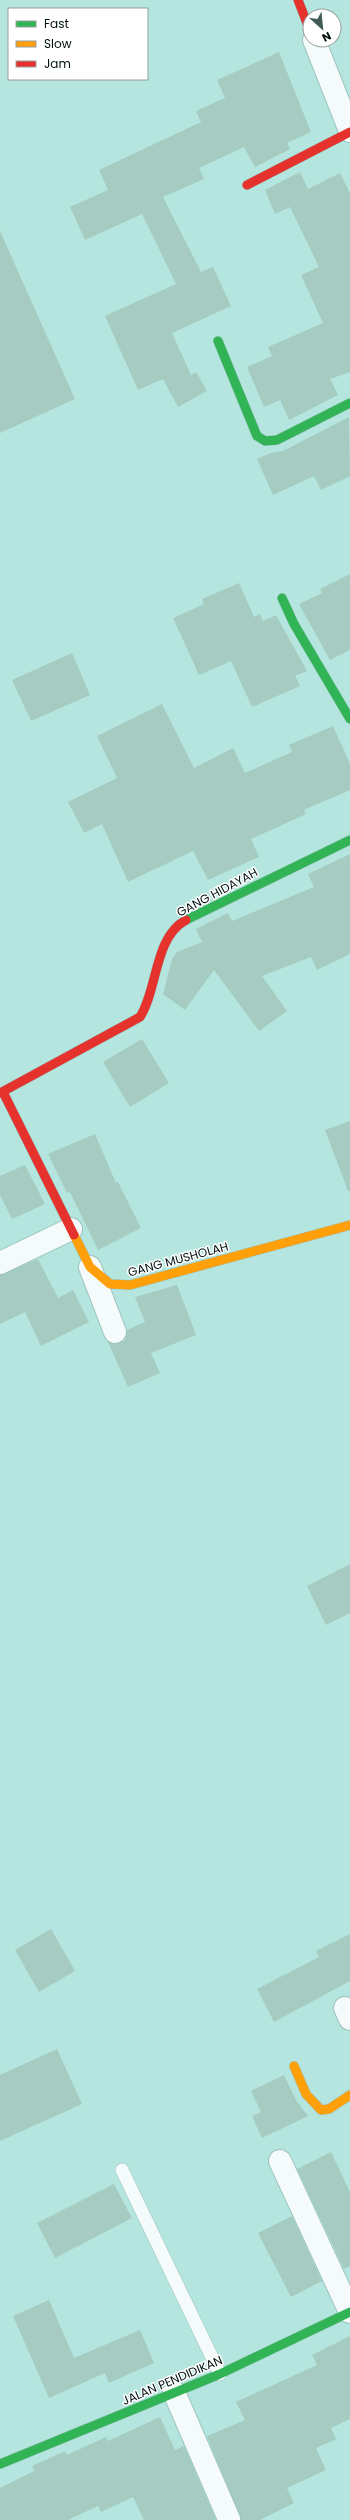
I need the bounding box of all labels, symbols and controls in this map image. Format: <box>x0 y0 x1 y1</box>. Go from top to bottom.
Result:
legend <box>8 8 148 80</box>
north arrow <box>302 8 342 48</box>
text: Fast <box>44 15 69 32</box>
text: N <box>319 28 334 46</box>
text: Slow <box>44 35 72 52</box>
text: Jam <box>44 55 71 72</box>
street label: GANG HIDAYAH <box>173 863 261 921</box>
street label: GANG MUSHOLAH <box>126 1237 230 1281</box>
street label: JALAN PENDIDIKAN <box>119 2351 225 2409</box>

